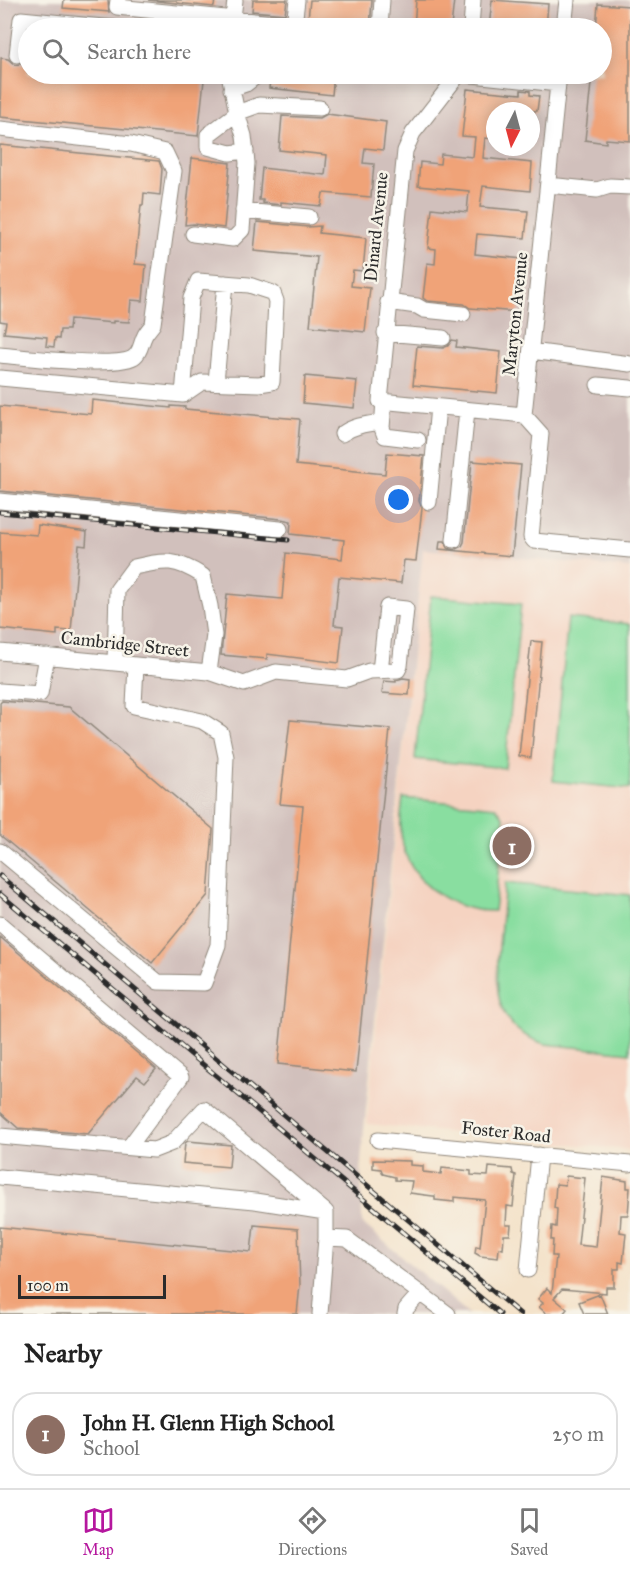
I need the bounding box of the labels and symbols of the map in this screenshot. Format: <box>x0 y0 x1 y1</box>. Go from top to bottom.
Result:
north arrow <box>486 102 540 156</box>
street label: Dinard Avenue <box>359 171 393 283</box>
street label: Maryton Avenue <box>498 251 532 377</box>
your location <box>384 485 413 514</box>
street label: Cambridge Street <box>60 626 191 663</box>
pin: 1 <box>492 824 532 868</box>
street label: Foster Road <box>460 1116 552 1148</box>
scale bar <box>18 1272 166 1300</box>

